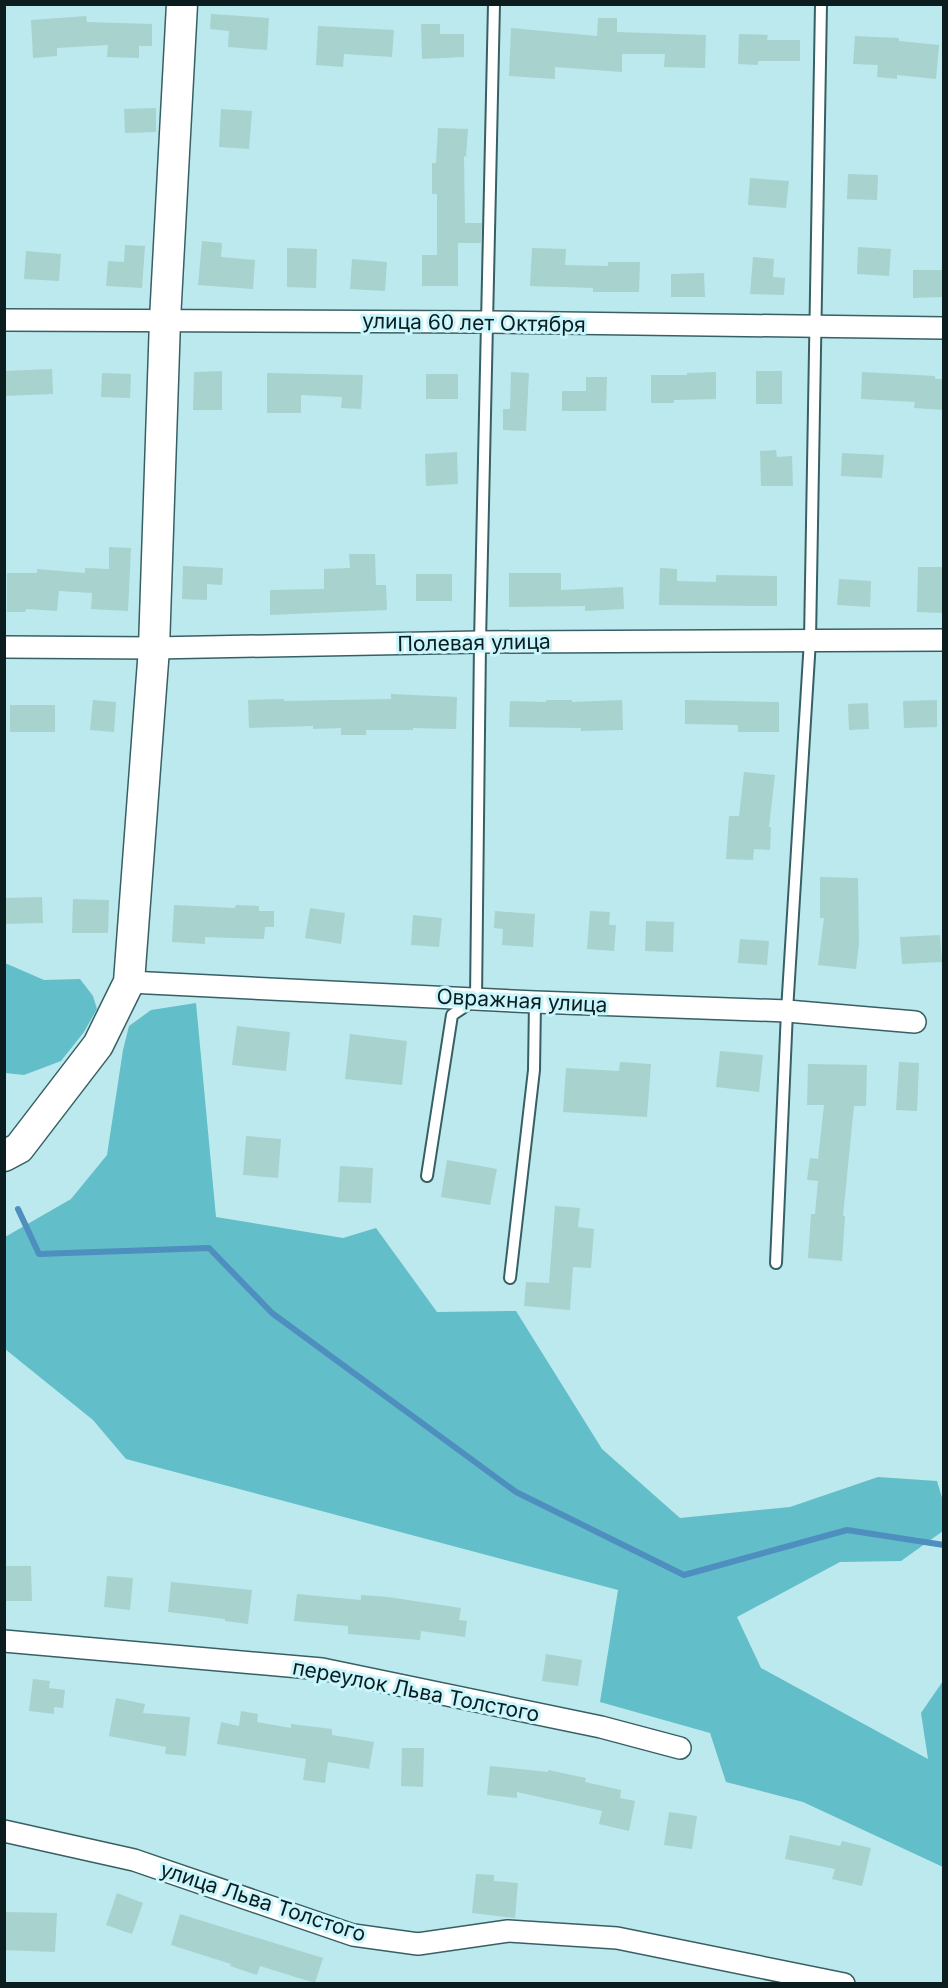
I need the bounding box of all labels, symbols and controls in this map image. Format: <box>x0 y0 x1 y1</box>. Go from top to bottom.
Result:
street label: улица 60 лет Октября <box>362 308 586 337</box>
street label: Полевая улица <box>397 629 551 656</box>
street label: Овражная улица <box>436 984 608 1017</box>
street label: переулок Льва Толстого <box>290 1654 542 1727</box>
street label: улица Льва Толстого <box>157 1856 369 1947</box>

